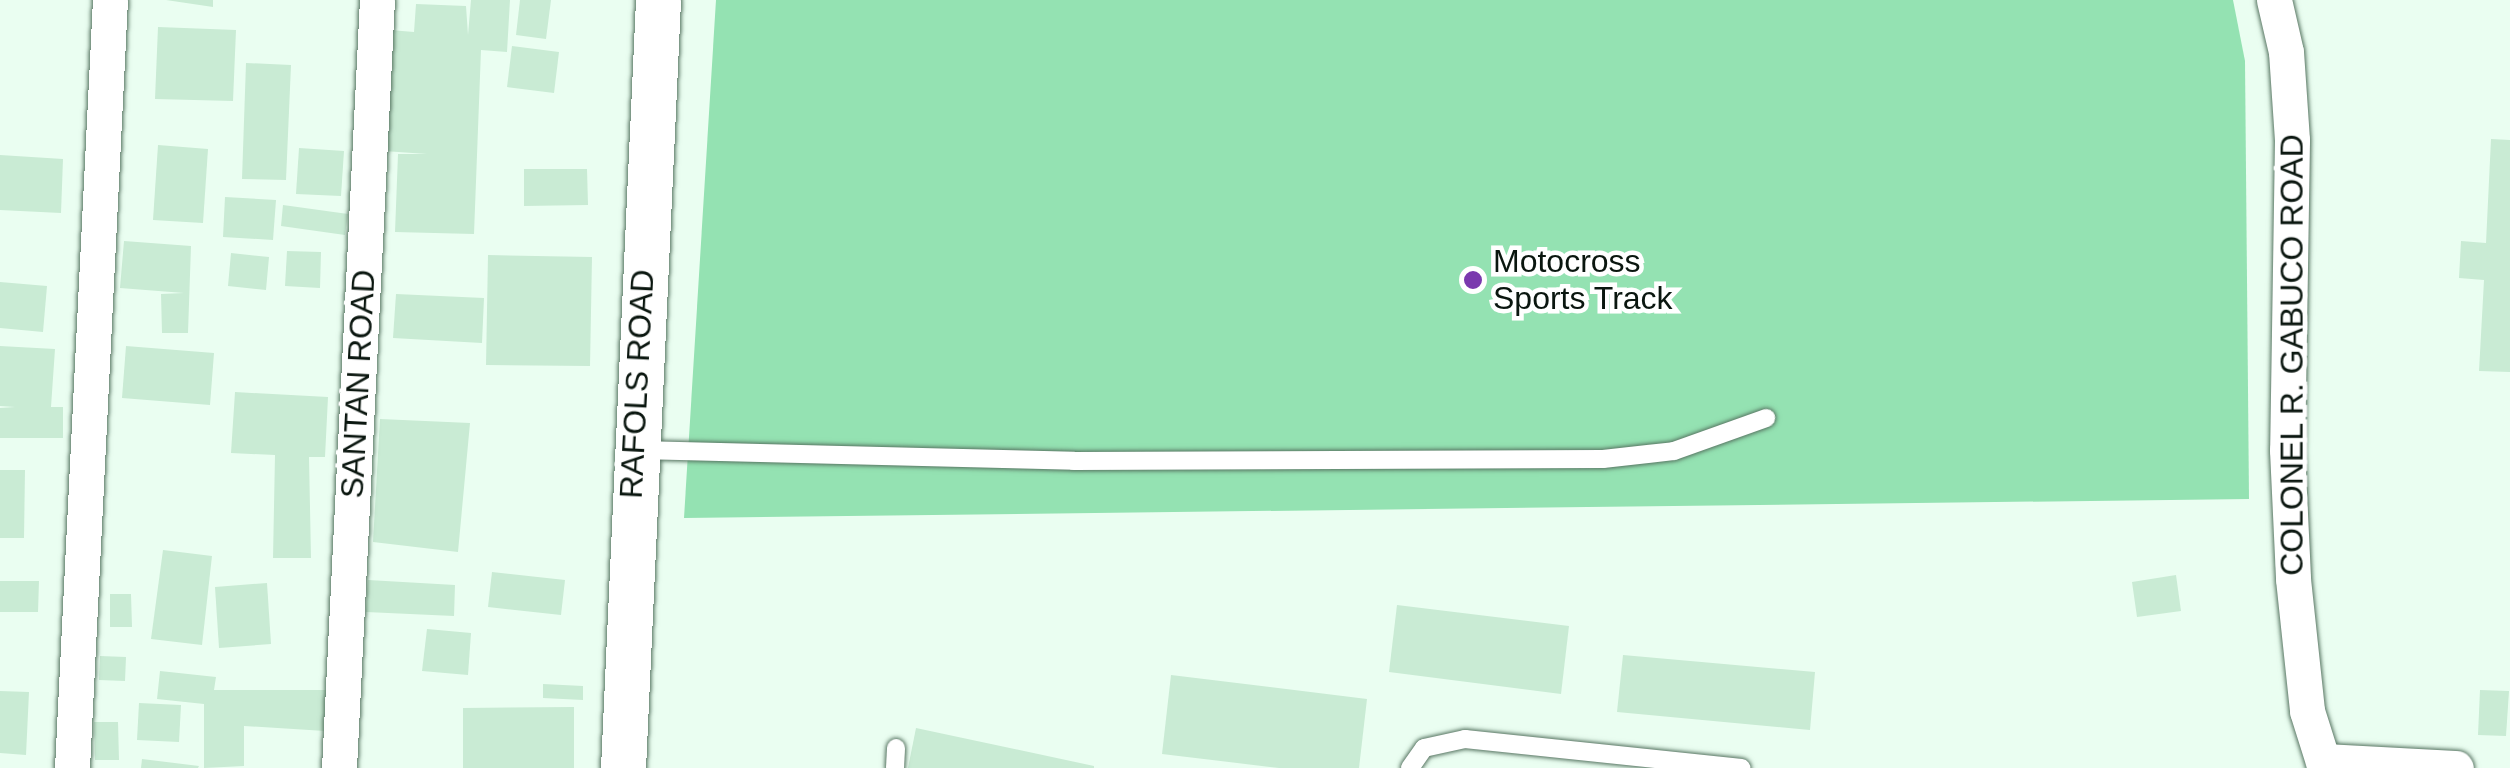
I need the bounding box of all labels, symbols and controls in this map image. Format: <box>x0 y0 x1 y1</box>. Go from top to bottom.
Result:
street label: COLONEL R. GABUCO ROAD <box>2273 134 2311 576</box>
place label: Motocross Sports Track <box>1493 243 1673 318</box>
street label: RAFOLS ROAD <box>612 268 662 500</box>
street label: SANTAN ROAD <box>333 269 383 499</box>
marker: Motocross Sports Track <box>1462 269 1484 291</box>

